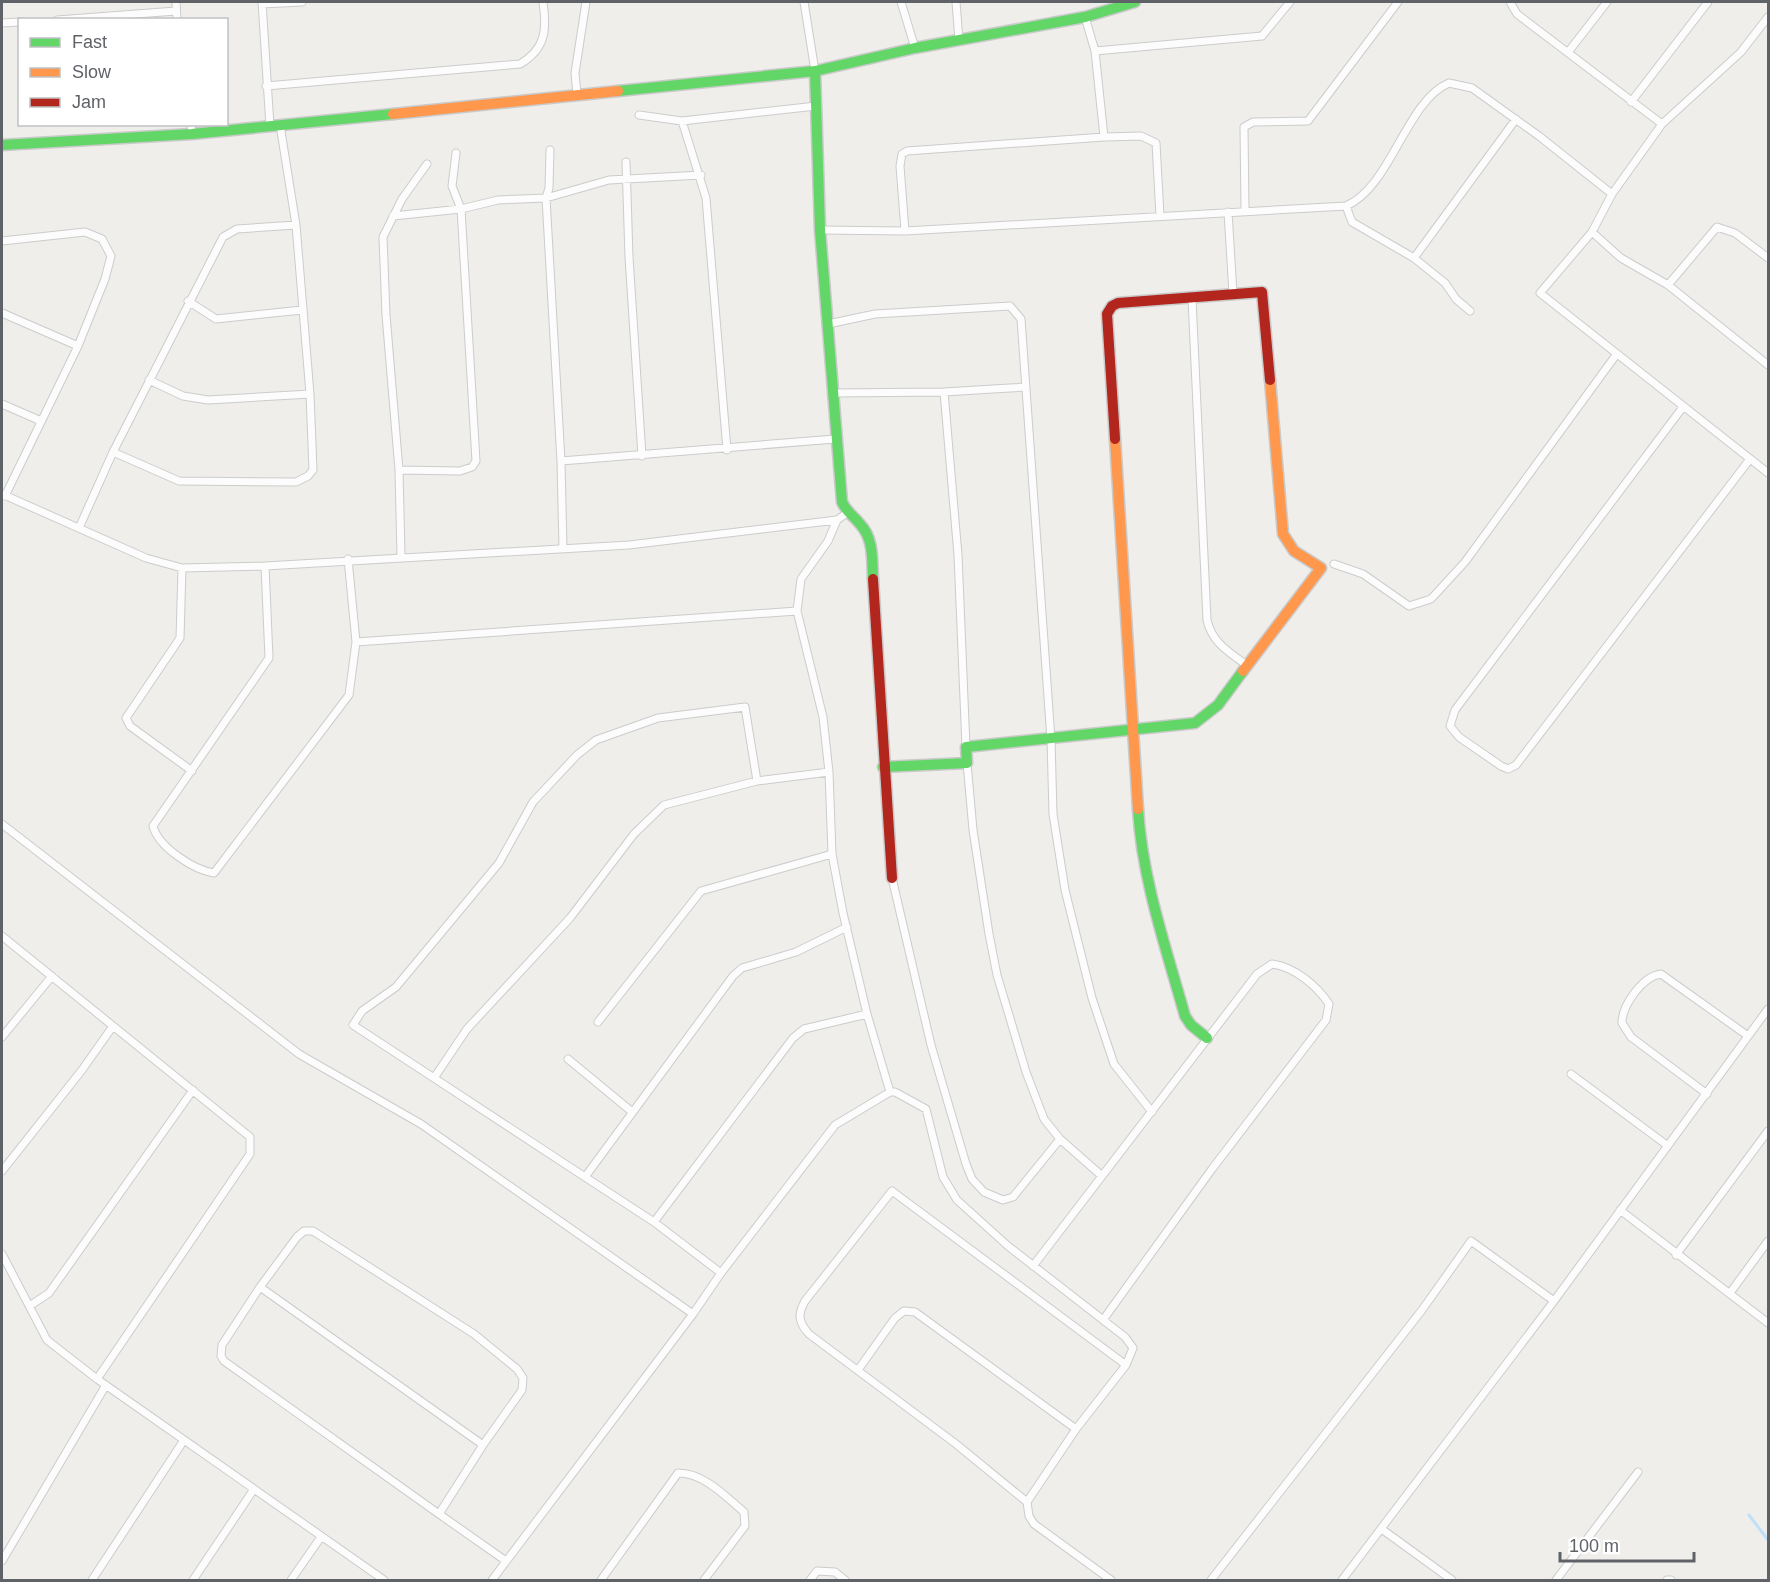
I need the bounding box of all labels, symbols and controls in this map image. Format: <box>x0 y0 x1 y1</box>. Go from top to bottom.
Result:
legend <box>18 18 228 126</box>
text: Fast <box>72 32 107 52</box>
text: Slow <box>72 62 112 82</box>
text: Jam <box>72 92 106 112</box>
scale bar <box>1560 1525 1694 1563</box>
text: 100 m <box>1569 1536 1619 1556</box>

